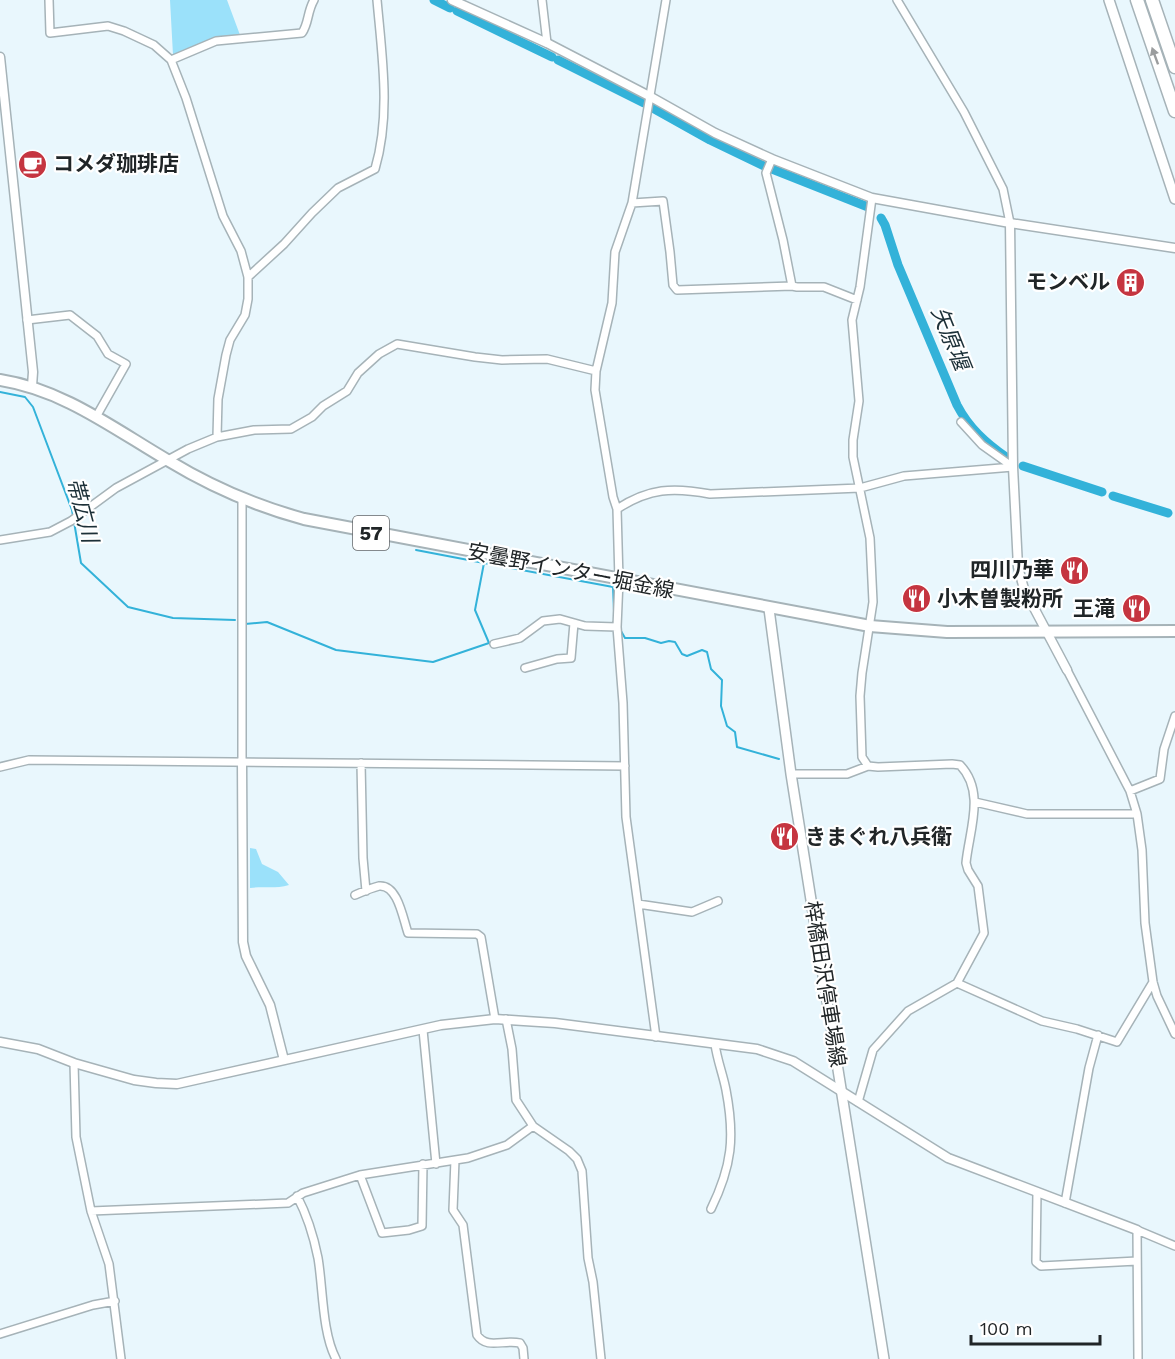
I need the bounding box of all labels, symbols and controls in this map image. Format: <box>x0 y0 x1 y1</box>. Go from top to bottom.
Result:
one-way arrow <box>1150 47 1160 65</box>
cafe icon: コメダ珈琲店 <box>16 148 48 180</box>
place label: コメダ珈琲店 <box>53 151 179 176</box>
building icon: モンベル <box>1115 266 1147 298</box>
place label: モンベル <box>1026 269 1110 294</box>
water label: 矢原堰 <box>927 303 976 377</box>
water label: 帯広川 <box>62 475 104 547</box>
road number: 57 <box>353 516 389 550</box>
street label: 安曇野インター堀金線 <box>466 538 677 603</box>
restaurant icon: 四川乃華 <box>1059 554 1091 586</box>
place label: 四川乃華 <box>970 557 1054 582</box>
restaurant icon: 小木曽製粉所 <box>900 583 932 615</box>
place label: 小木曽製粉所 <box>937 586 1063 611</box>
restaurant icon: 王滝 <box>1120 593 1152 625</box>
place label: 王滝 <box>1073 596 1115 621</box>
restaurant icon: きまぐれ八兵衛 <box>768 821 800 853</box>
place label: きまぐれ八兵衛 <box>805 824 952 849</box>
street label: 梓橋田沢停車場線 <box>800 899 851 1069</box>
scale bar <box>971 1308 1100 1346</box>
text: 100 m <box>980 1318 1033 1339</box>

